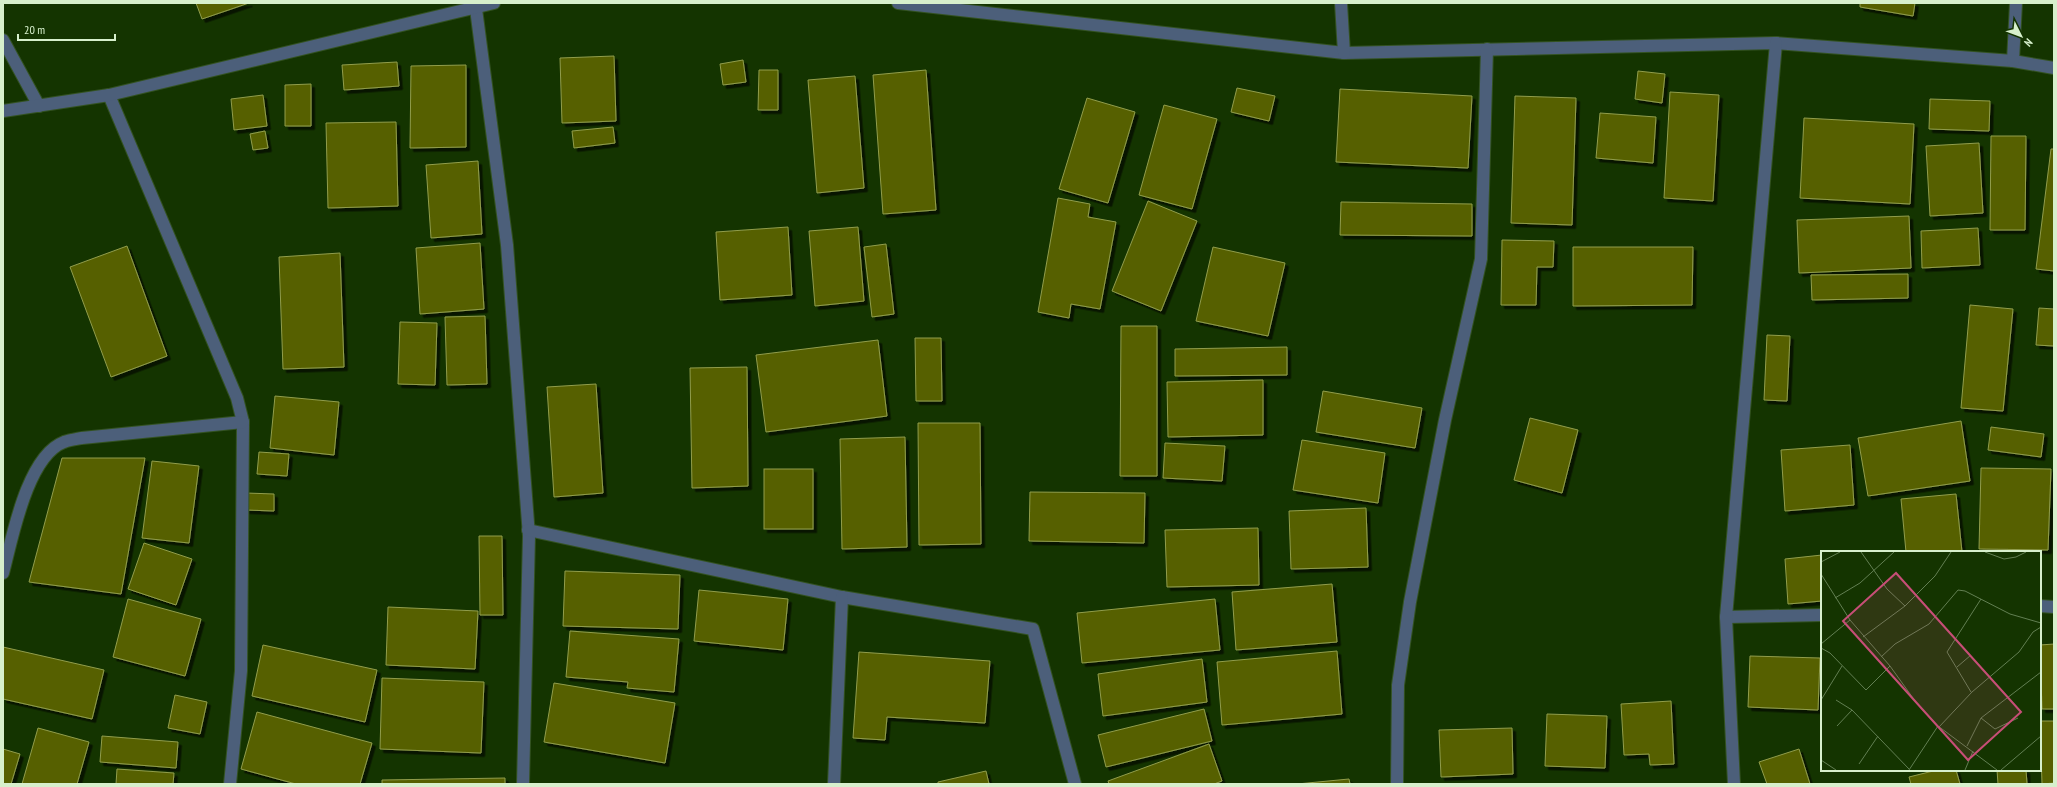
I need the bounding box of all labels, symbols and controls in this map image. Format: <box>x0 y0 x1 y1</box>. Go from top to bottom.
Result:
scale bar <box>18 16 115 42</box>
north arrow <box>2001 16 2041 56</box>
text: 20 m <box>24 22 45 37</box>
text: N <box>2021 36 2036 50</box>
inset map <box>1821 551 2041 771</box>

